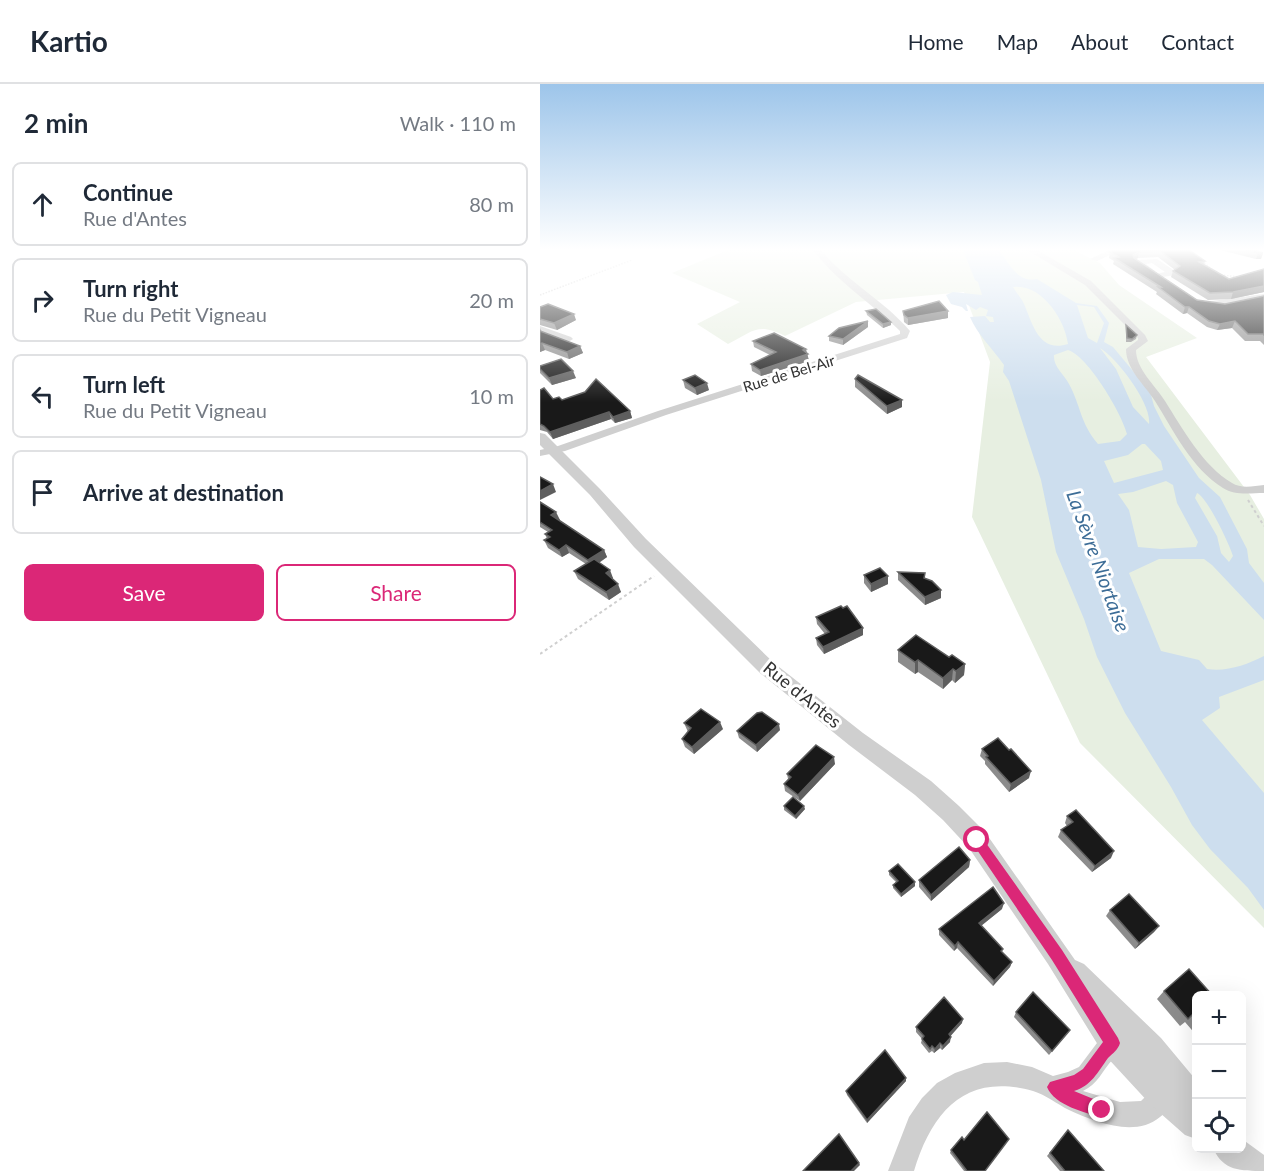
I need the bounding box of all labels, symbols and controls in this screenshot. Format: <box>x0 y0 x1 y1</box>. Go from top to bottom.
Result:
text: Kartio <box>30 24 108 58</box>
text: Home <box>908 29 964 54</box>
text: Map <box>997 29 1038 54</box>
text: About <box>1071 29 1128 54</box>
text: Contact <box>1161 29 1234 54</box>
text: 2 min <box>24 107 88 139</box>
text: Walk · 110 m <box>400 111 516 135</box>
text: Continue <box>83 179 173 206</box>
icon: ahead <box>26 188 59 221</box>
text: 80 m <box>469 192 514 216</box>
text: Rue d'Antes <box>83 206 187 230</box>
text: Turn right <box>83 275 178 302</box>
icon: right <box>26 284 59 317</box>
text: 20 m <box>469 288 514 312</box>
text: Rue du Petit Vigneau <box>83 302 267 326</box>
street label: Rue de Bel-Air <box>741 350 837 396</box>
text: Turn left <box>83 371 165 398</box>
icon: left <box>26 380 59 413</box>
text: 10 m <box>469 384 514 408</box>
text: Rue du Petit Vigneau <box>83 398 267 422</box>
icon: arrive <box>26 476 59 509</box>
text: Arrive at destination <box>83 479 284 506</box>
water label: La Sèvre Niortaise <box>1062 487 1136 635</box>
button: Save <box>24 564 264 621</box>
button: Share <box>276 564 516 621</box>
street label: Rue d'Antes <box>759 656 846 732</box>
route start <box>963 826 989 852</box>
map controls <box>1192 991 1246 1153</box>
button: + <box>1192 991 1246 1045</box>
button: − <box>1192 1045 1246 1099</box>
route end <box>1088 1096 1114 1122</box>
button: locate <box>1192 1099 1246 1153</box>

